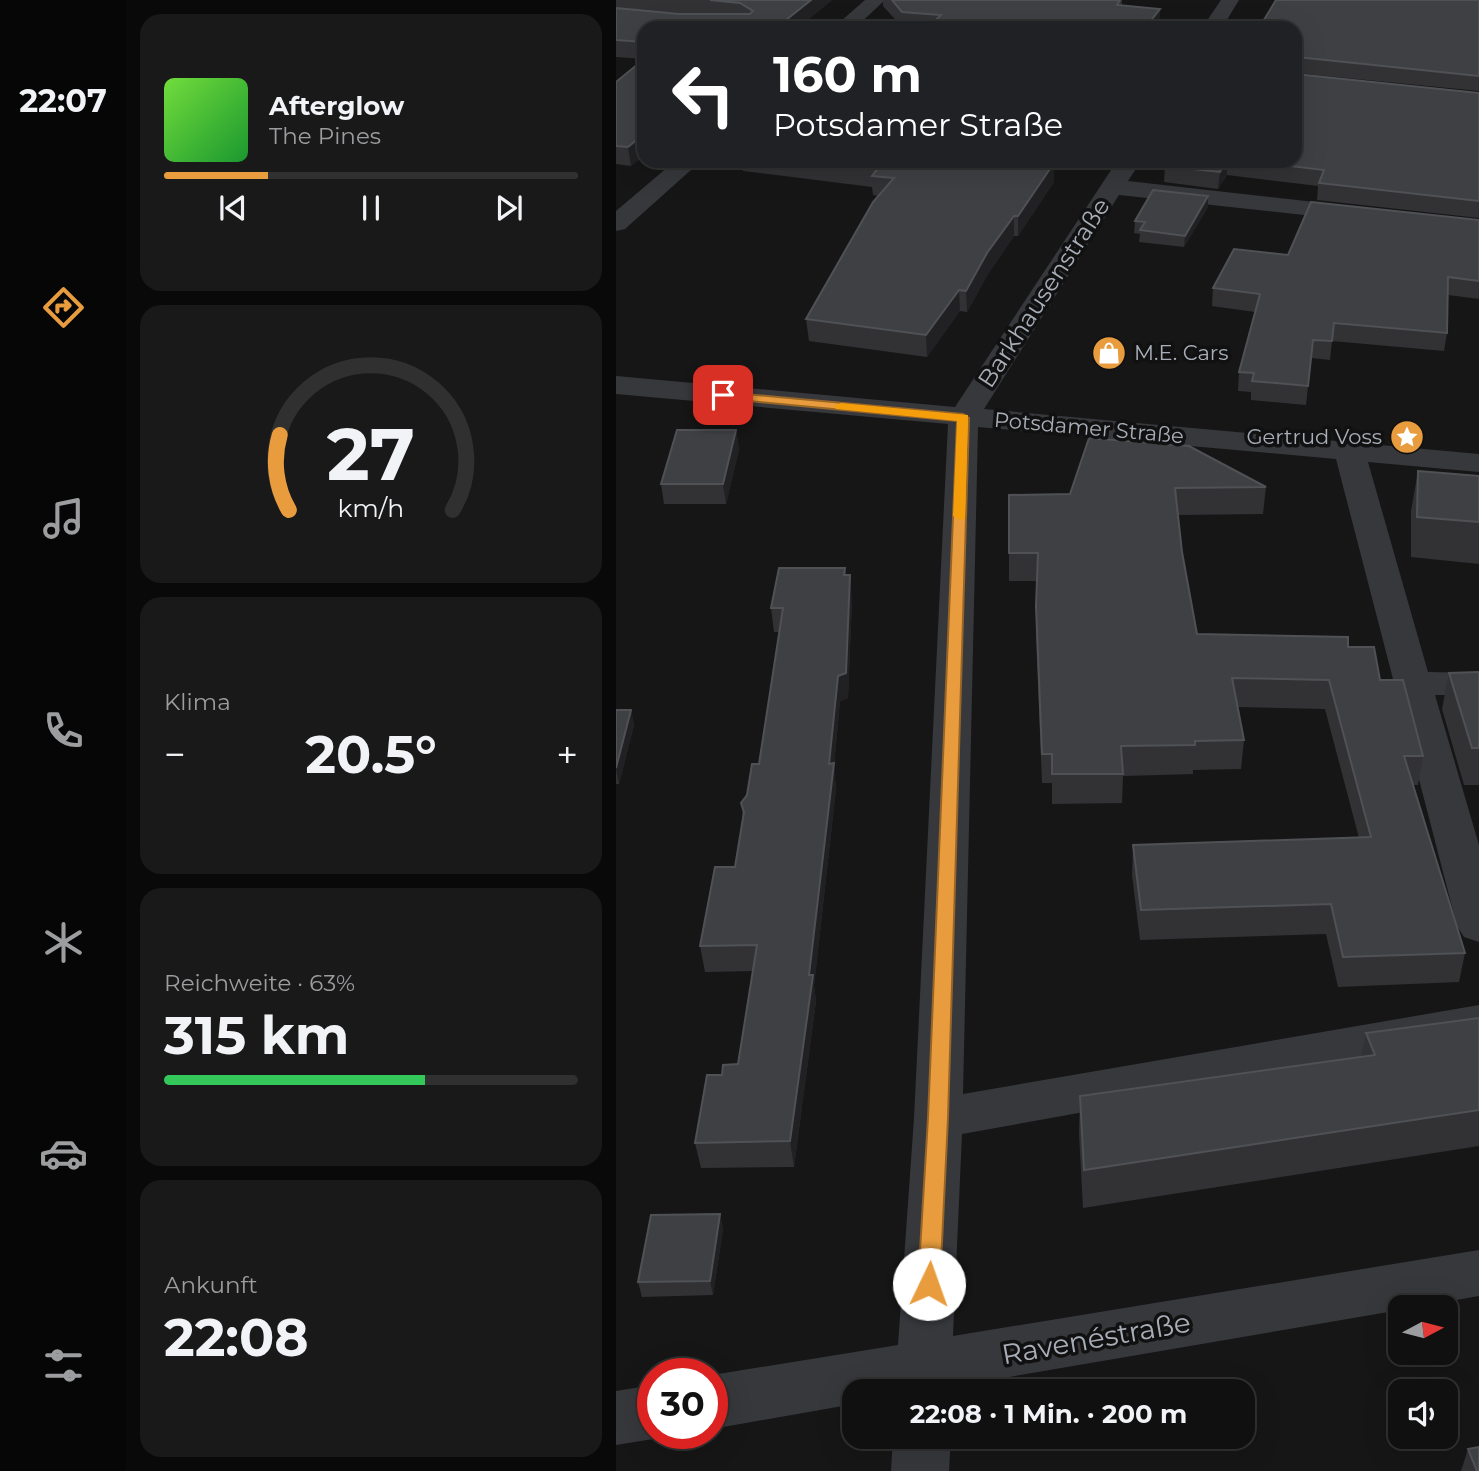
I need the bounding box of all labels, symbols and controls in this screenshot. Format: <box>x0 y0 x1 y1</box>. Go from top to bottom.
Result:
text: 160 m <box>773 45 922 104</box>
icon: left <box>658 49 749 140</box>
text: 22:07 <box>19 81 107 120</box>
text: Afterglow <box>269 90 404 122</box>
text: Potsdamer Straße <box>773 105 1063 144</box>
text: The Pines <box>269 122 381 150</box>
icon: previous <box>214 189 252 227</box>
icon: pause <box>352 189 390 227</box>
icon: next <box>490 189 528 227</box>
street label: Barkhausenstraße <box>972 193 1116 393</box>
icon: directions <box>39 283 88 332</box>
shop icon: M.E. Cars <box>1090 334 1128 372</box>
place label: M.E. Cars <box>1134 340 1228 365</box>
pin <box>693 365 753 425</box>
icon: arrive <box>704 376 742 414</box>
street label: Potsdamer Straße <box>993 407 1185 448</box>
text: 27 <box>327 411 415 499</box>
place icon: Gertrud Voss <box>1388 418 1426 456</box>
place label: Gertrud Voss <box>1246 424 1382 449</box>
text: km/h <box>338 493 404 523</box>
icon: music <box>39 494 88 543</box>
text: Klima <box>164 688 231 716</box>
icon: phone <box>39 706 88 755</box>
text: 20.5° <box>305 723 437 786</box>
text: − <box>164 731 186 778</box>
text: + <box>556 731 578 778</box>
icon: climate <box>39 918 88 967</box>
text: Reichweite · 63% <box>164 969 355 997</box>
text: 315 km <box>164 1004 349 1067</box>
icon: car <box>39 1129 88 1178</box>
position arrow <box>892 1247 966 1321</box>
text: Ankunft <box>164 1271 258 1299</box>
north arrow <box>1388 1295 1458 1365</box>
map controls <box>1388 1295 1458 1449</box>
street label: Ravenéstraße <box>999 1305 1193 1371</box>
text: 22:08 <box>164 1306 309 1369</box>
icon: filters <box>39 1341 88 1390</box>
speed limit sign: 30 <box>637 1358 728 1449</box>
button: sound <box>1388 1379 1458 1449</box>
text: 22:08 · 1 Min. · 200 m <box>910 1398 1187 1430</box>

